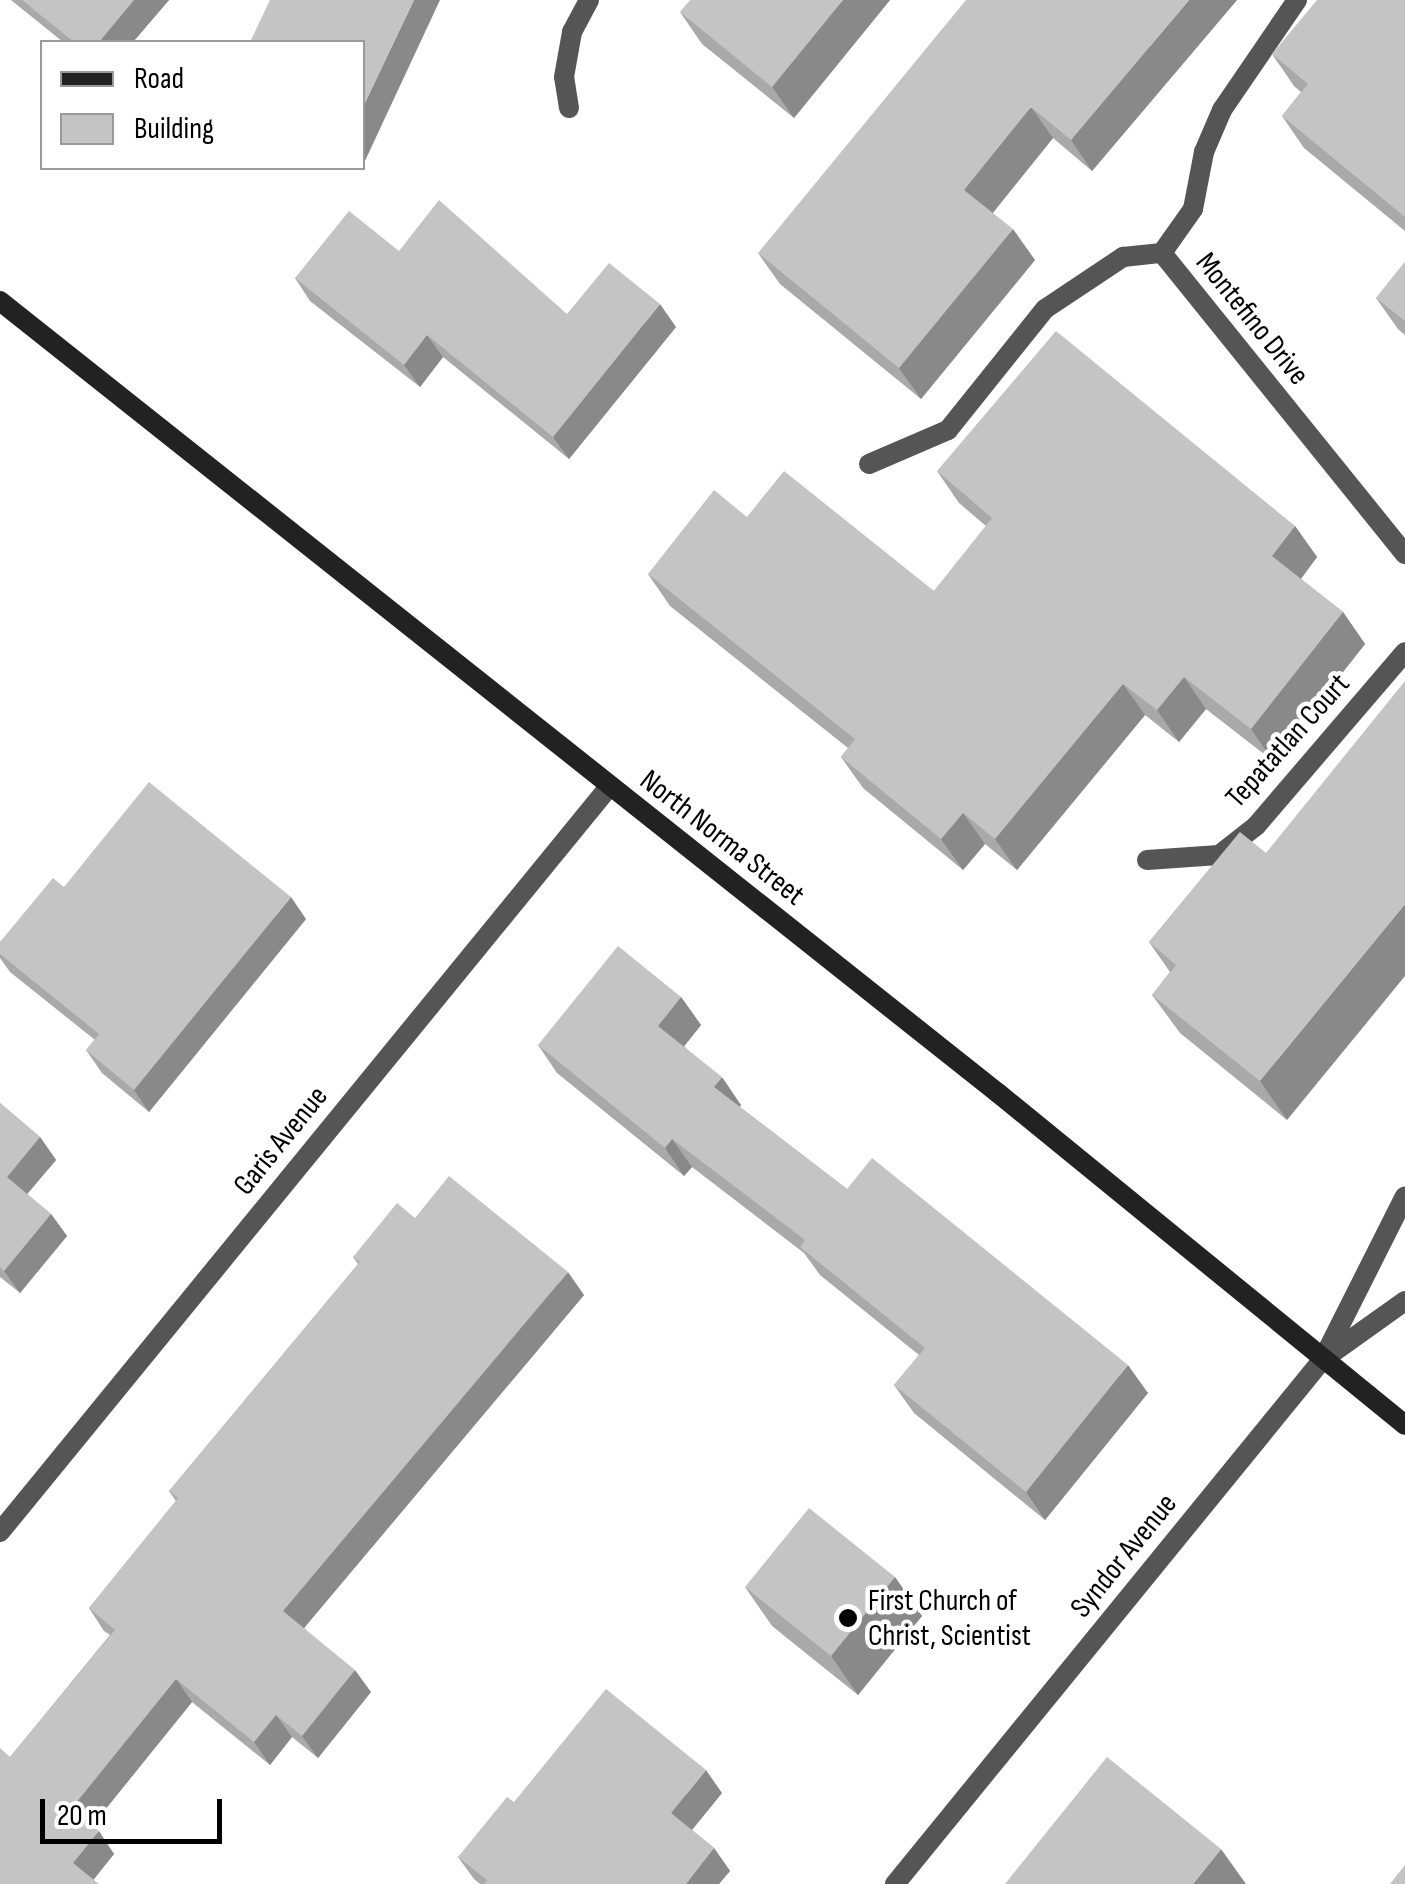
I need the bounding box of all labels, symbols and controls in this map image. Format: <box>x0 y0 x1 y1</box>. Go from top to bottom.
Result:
legend <box>40 40 365 170</box>
text: Road <box>134 61 184 97</box>
text: Building <box>134 111 214 147</box>
street label: Montefino Drive <box>1188 246 1316 392</box>
street label: Tepatatlan Court <box>1218 667 1358 815</box>
street label: North Norma Street <box>633 763 811 913</box>
street label: Garis Avenue <box>226 1079 336 1203</box>
street label: Syndor Avenue <box>1063 1487 1185 1625</box>
place label: First Church of Christ, Scientist <box>868 1583 1031 1654</box>
marker: First Church of Christ, Scientist <box>837 1607 859 1629</box>
scale bar <box>45 1779 228 1841</box>
text: 20 m <box>57 1798 107 1834</box>

